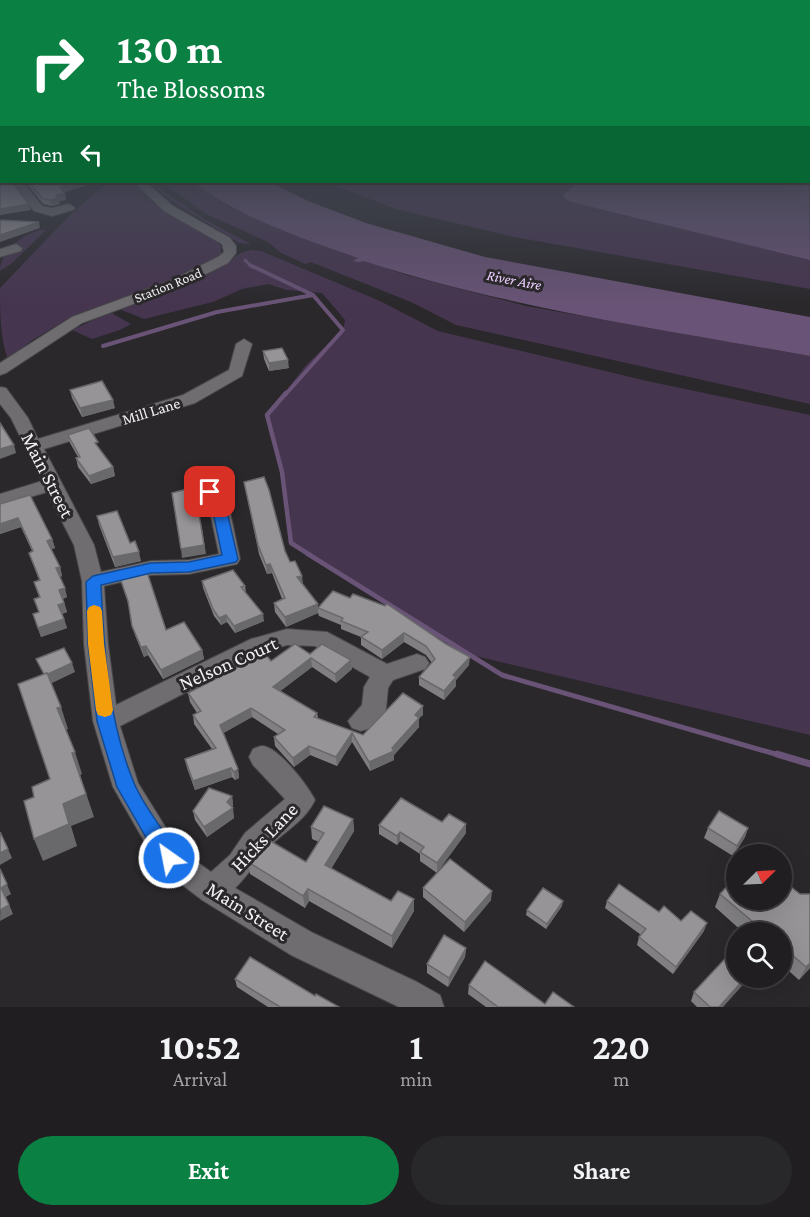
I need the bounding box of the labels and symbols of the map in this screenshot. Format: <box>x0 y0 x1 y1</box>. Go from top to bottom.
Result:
street label: Station Road <box>132 264 205 306</box>
water label: River Aire <box>485 267 543 293</box>
street label: Mill Lane <box>120 394 182 428</box>
street label: Main Street <box>17 429 79 522</box>
pin <box>184 466 235 517</box>
street label: Nelson Court <box>175 631 281 694</box>
street label: Hicks Lane <box>226 798 302 876</box>
position arrow <box>137 826 201 890</box>
north arrow <box>726 844 792 910</box>
street label: Main Street <box>203 877 293 945</box>

